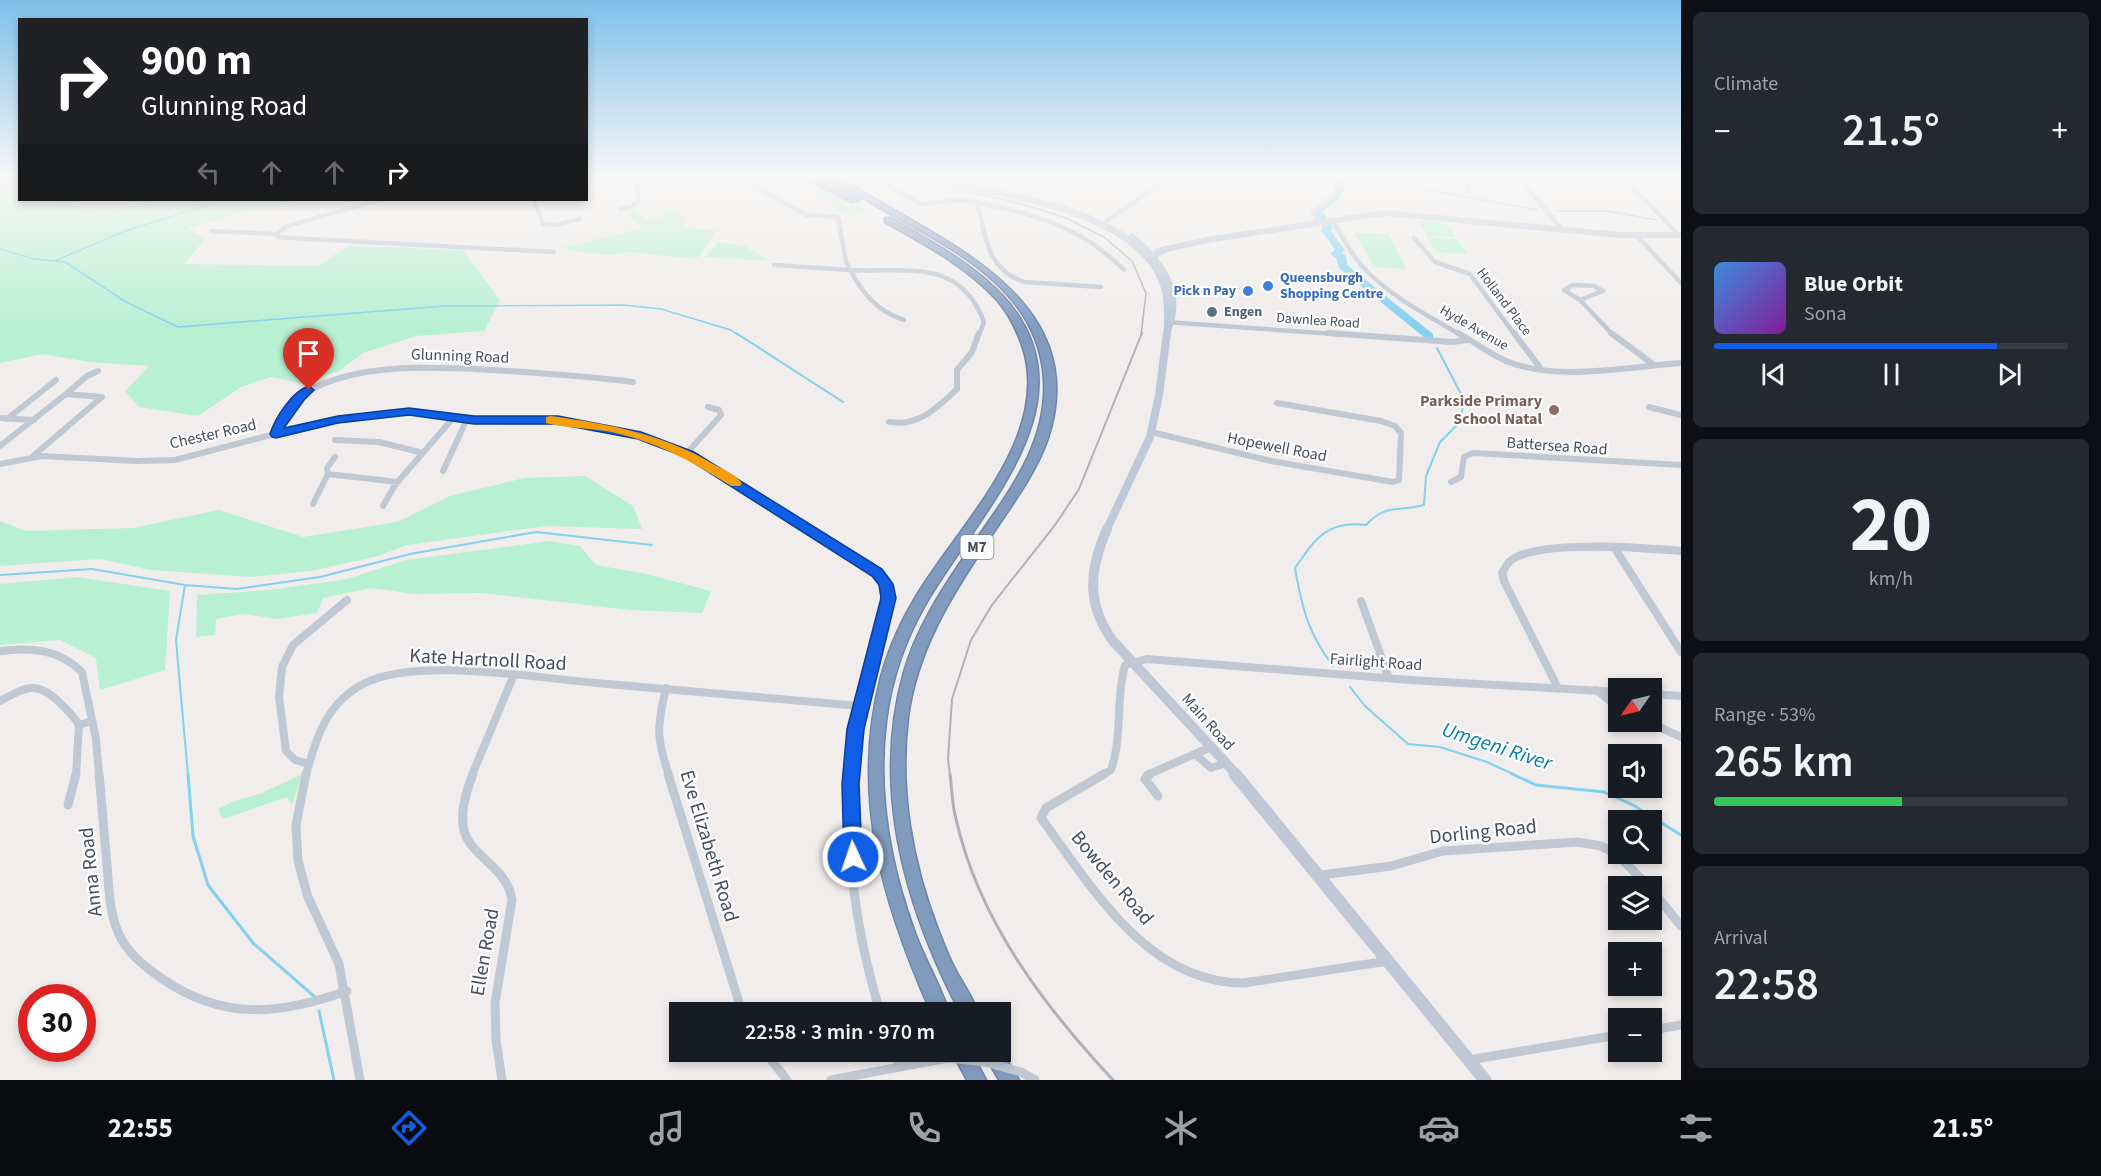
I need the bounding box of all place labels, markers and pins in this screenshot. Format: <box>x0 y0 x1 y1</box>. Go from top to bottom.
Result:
place label: Queensburgh Shopping Centre <box>1280 268 1383 304</box>
marker: Queensburgh Shopping Centre <box>1261 279 1275 293</box>
place label: Pick n Pay <box>1173 281 1237 301</box>
marker: Pick n Pay <box>1241 284 1255 298</box>
place label: Engen <box>1224 302 1262 322</box>
marker: Engen <box>1205 305 1219 319</box>
pin <box>283 328 334 390</box>
place label: Parkside Primary School Natal <box>1420 390 1543 430</box>
marker: Parkside Primary School Natal <box>1547 403 1561 417</box>

